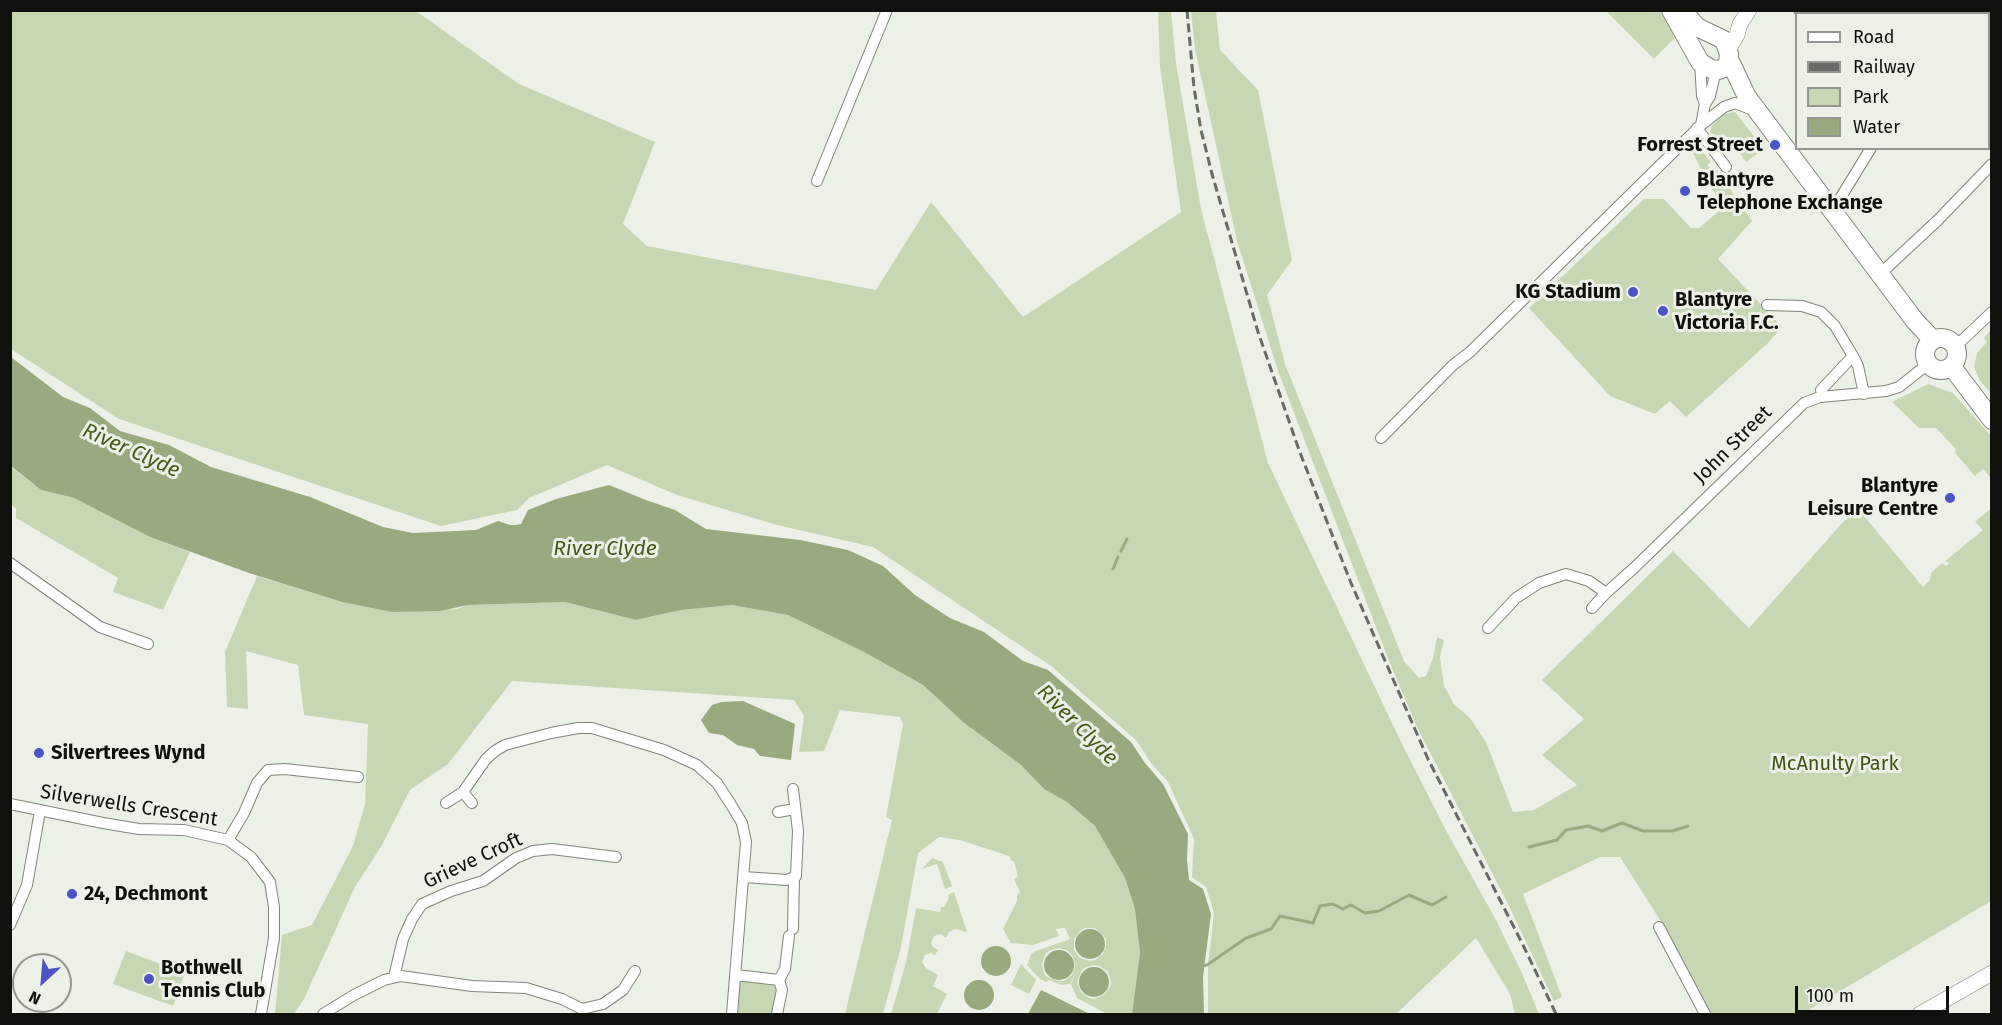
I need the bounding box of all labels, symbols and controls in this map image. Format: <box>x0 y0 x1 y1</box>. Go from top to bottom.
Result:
legend <box>1795 12 1990 150</box>
text: Road <box>1853 26 1895 48</box>
text: Railway <box>1853 56 1915 78</box>
text: Park <box>1853 86 1888 108</box>
text: Water <box>1853 116 1900 138</box>
place label: Forrest Street <box>1637 133 1763 157</box>
marker: Forrest Street <box>1768 138 1782 152</box>
place label: Blantyre Telephone Exchange <box>1697 168 1883 215</box>
marker: Blantyre Telephone Exchange <box>1678 184 1692 198</box>
place label: KG Stadium <box>1515 280 1621 304</box>
marker: KG Stadium <box>1626 285 1640 299</box>
place label: Blantyre Victoria F.C. <box>1675 288 1779 335</box>
marker: Blantyre Victoria F.C. <box>1656 304 1670 318</box>
street label: John Street <box>1689 401 1777 489</box>
water label: River Clyde <box>79 418 183 484</box>
place label: Blantyre Leisure Centre <box>1807 474 1938 521</box>
marker: Blantyre Leisure Centre <box>1943 491 1957 505</box>
water label: River Clyde <box>553 536 657 562</box>
water label: River Clyde <box>1032 680 1122 770</box>
place label: Silvertrees Wynd <box>51 741 205 765</box>
marker: Silvertrees Wynd <box>32 746 46 760</box>
park label: McAnulty Park <box>1771 752 1899 776</box>
street label: Silverwells Crescent <box>39 780 219 832</box>
street label: Grieve Croft <box>420 828 526 894</box>
place label: 24, Dechmont <box>84 882 208 906</box>
marker: 24, Dechmont <box>65 887 79 901</box>
north arrow <box>12 953 72 1013</box>
place label: Bothwell Tennis Club <box>161 956 265 1003</box>
marker: Bothwell Tennis Club <box>142 972 156 986</box>
scale bar <box>1798 974 1952 1012</box>
text: 100 m <box>1806 985 1854 1007</box>
text: N <box>26 987 44 1009</box>

